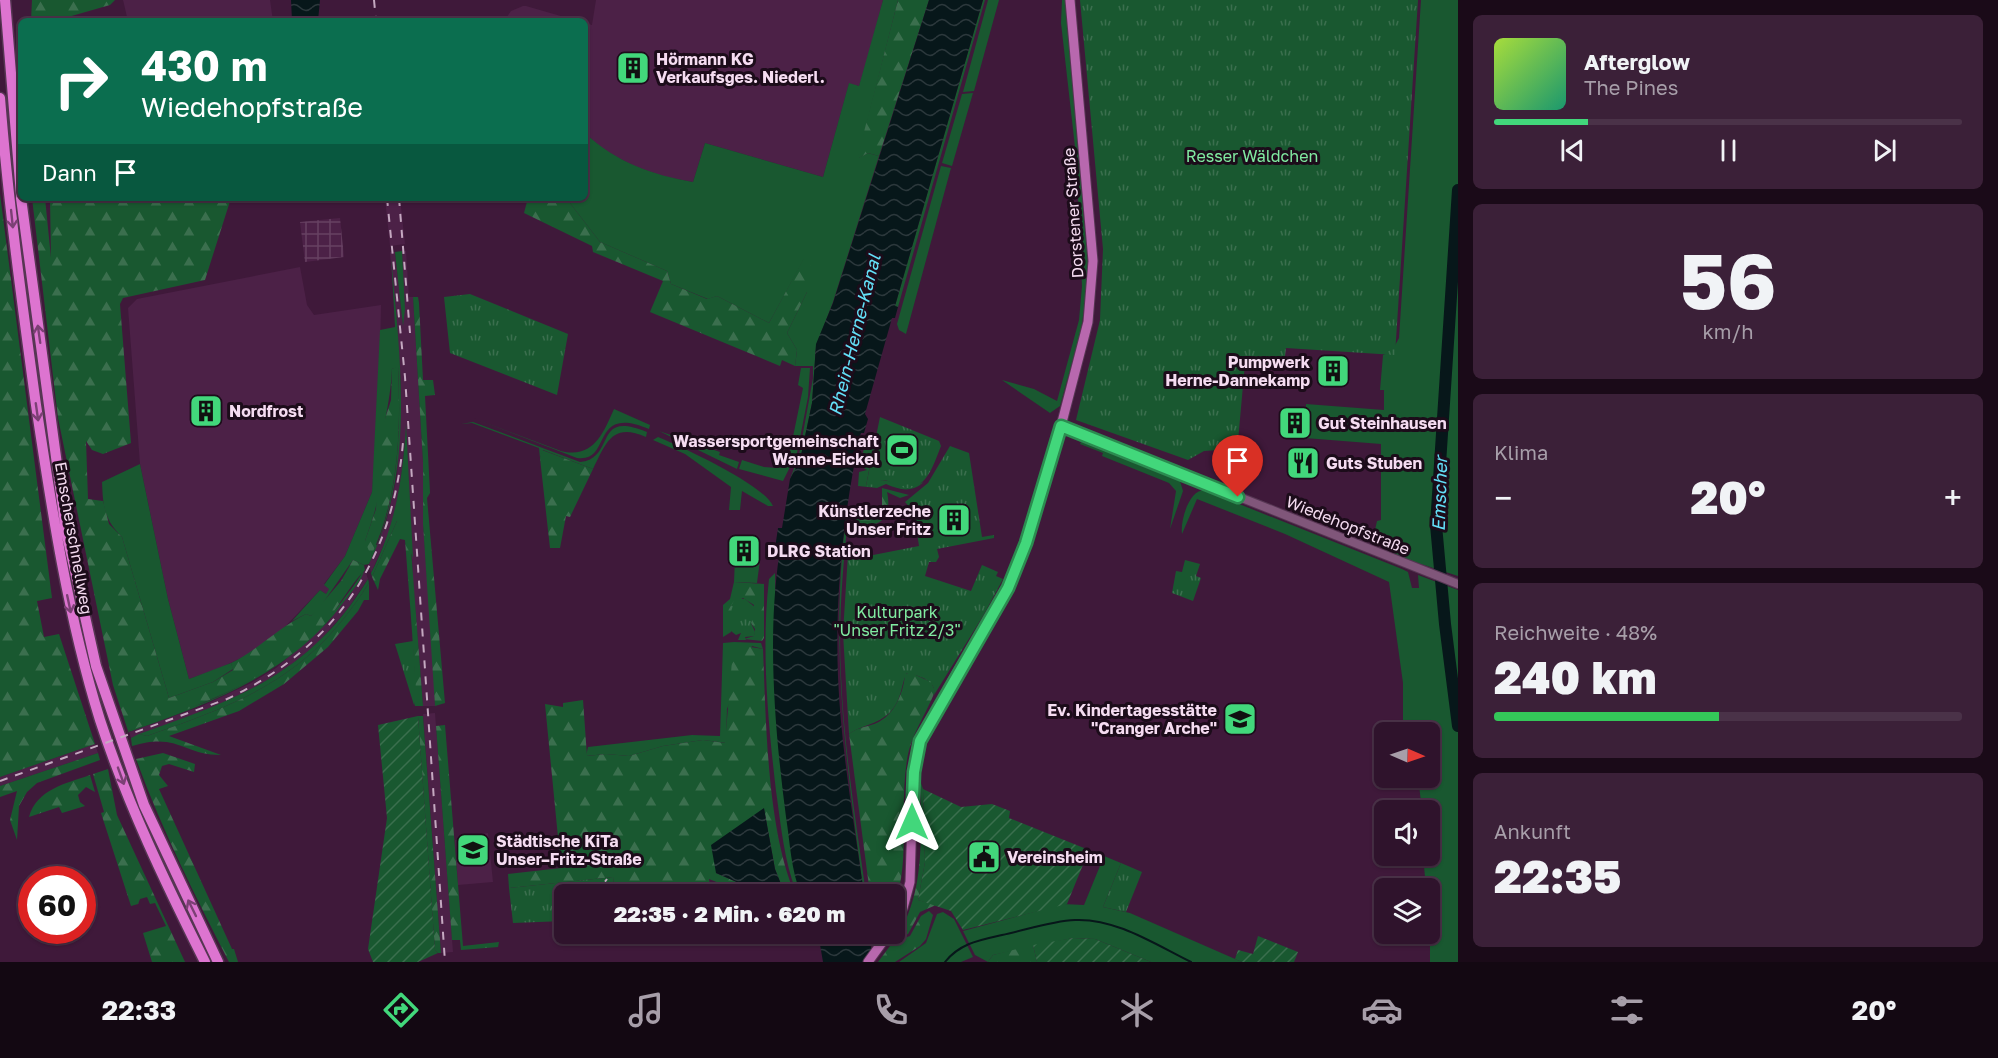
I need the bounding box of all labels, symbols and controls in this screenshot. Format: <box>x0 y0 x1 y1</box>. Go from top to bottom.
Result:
text: 430 m <box>141 40 267 90</box>
icon: right <box>42 42 120 120</box>
text: Afterglow <box>1584 48 1690 75</box>
place label: Hörmann KG Verkaufsges. Niederl. <box>656 49 825 87</box>
building icon: Hörmann KG Verkaufsges. Niederl. <box>615 50 651 86</box>
text: The Pines <box>1584 75 1678 99</box>
text: Wiedehopfstraße <box>141 91 363 123</box>
icon: previous <box>1556 134 1589 167</box>
icon: pause <box>1712 134 1745 167</box>
icon: next <box>1868 134 1901 167</box>
park label: Resser Wäldchen <box>1186 146 1318 166</box>
street label: Dorstener Straße <box>1058 147 1088 279</box>
icon: arrive <box>109 156 142 189</box>
text: Dann <box>42 159 97 186</box>
one-way arrow <box>7 208 18 228</box>
text: 56 <box>1679 233 1777 326</box>
water label: Rhein-Herne-Kanal <box>823 251 885 418</box>
text: km/h <box>1703 319 1753 343</box>
one-way arrow <box>33 324 44 344</box>
place label: Pumpwerk Herne-Dannekamp <box>1165 352 1311 390</box>
building icon: Pumpwerk Herne-Dannekamp <box>1315 353 1351 389</box>
building icon: Nordfrost <box>188 393 224 429</box>
place label: Nordfrost <box>229 401 303 421</box>
one-way arrow <box>32 402 43 421</box>
building icon: Gut Steinhausen <box>1277 405 1313 441</box>
place label: Gut Steinhausen <box>1318 413 1447 433</box>
place label: Wassersportgemeinschaft Wanne-Eickel <box>673 431 880 469</box>
sports icon: Wassersportgemeinschaft Wanne-Eickel <box>884 432 920 468</box>
pin <box>1212 435 1263 497</box>
text: Klima <box>1494 440 1548 464</box>
icon: arrive <box>1221 444 1254 477</box>
restaurant icon: Guts Stuben <box>1285 445 1321 481</box>
place label: Guts Stuben <box>1326 453 1422 473</box>
water label: Emscher <box>1427 453 1451 532</box>
street label: Emscherschnellweg <box>51 460 97 616</box>
text: 20° <box>1690 470 1766 524</box>
text: − <box>1494 478 1512 517</box>
text: + <box>1944 478 1962 517</box>
street label: Wiedehopfstraße <box>1283 491 1413 559</box>
place label: Künstlerzeche Unser Fritz <box>818 501 931 539</box>
building icon: Künstlerzeche Unser Fritz <box>936 502 972 538</box>
building icon: DLRG Station <box>726 533 762 569</box>
place label: DLRG Station <box>767 541 871 561</box>
one-way arrow <box>64 594 75 614</box>
park label: Kulturpark "Unser Fritz 2/3" <box>833 602 961 640</box>
text: Reichweite · 48% <box>1494 620 1657 644</box>
text: 240 km <box>1494 650 1657 704</box>
place label: Ev. Kindertagesstätte "Cranger Arche" <box>1047 700 1217 738</box>
school or university icon: Ev. Kindertagesstätte "Cranger Arche" <box>1222 701 1258 737</box>
north arrow <box>1374 722 1440 788</box>
map controls <box>1374 722 1440 944</box>
one-way arrow <box>116 766 127 784</box>
position arrow <box>880 790 944 854</box>
button: sound <box>1374 800 1440 866</box>
text: Ankunft <box>1494 819 1571 843</box>
place label: Städtische KiTa Unser–Fritz-Straße <box>496 831 642 869</box>
school or university icon: Städtische KiTa Unser–Fritz-Straße <box>455 832 491 868</box>
public building icon: Vereinsheim <box>966 839 1002 875</box>
place label: Vereinsheim <box>1007 847 1103 867</box>
text: 22:35 <box>1494 849 1621 903</box>
speed limit sign: 60 <box>18 866 96 944</box>
button: layers <box>1374 878 1440 944</box>
one-way arrow <box>185 899 197 917</box>
text: 22:35 · 2 Min. · 620 m <box>614 900 845 927</box>
icon: directions <box>380 989 422 1031</box>
icon: music <box>625 989 667 1031</box>
icon: phone <box>870 989 912 1031</box>
icon: climate <box>1116 989 1158 1031</box>
icon: car <box>1361 989 1403 1031</box>
icon: filters <box>1606 989 1648 1031</box>
text: 22:33 <box>102 994 176 1026</box>
text: 20° <box>1852 994 1896 1026</box>

